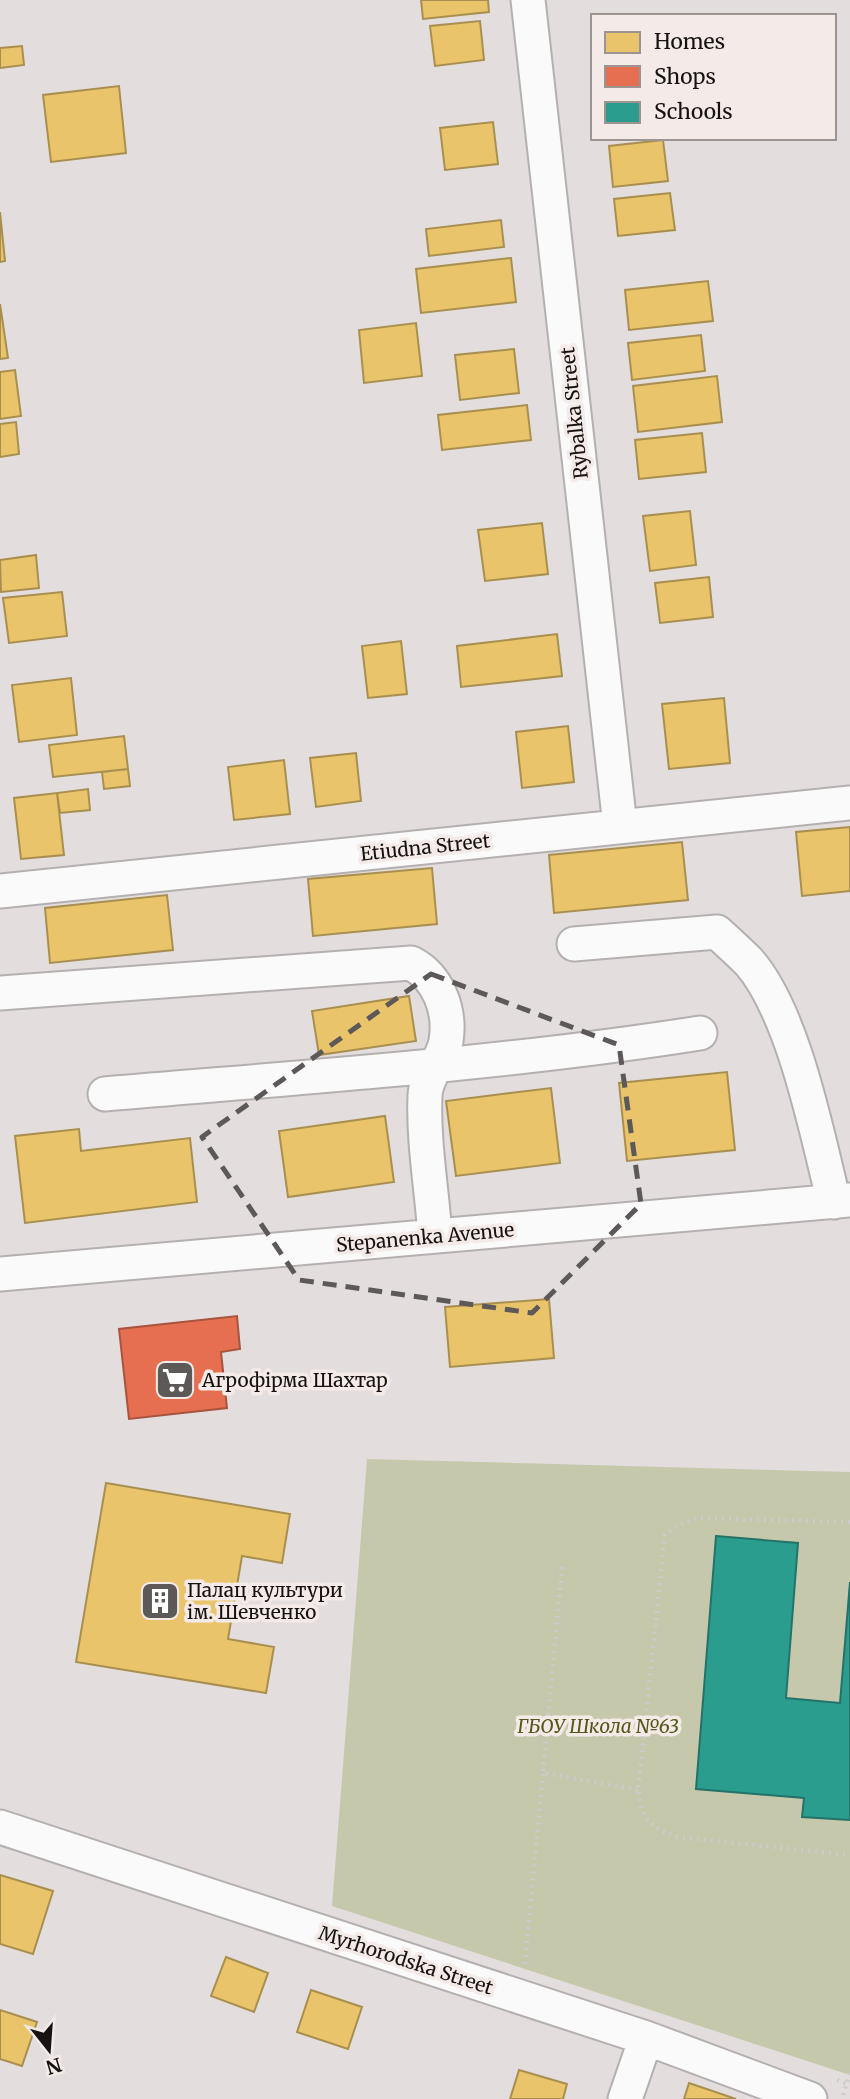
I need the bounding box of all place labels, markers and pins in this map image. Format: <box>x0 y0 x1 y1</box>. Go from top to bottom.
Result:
supermarket icon: Агрофірма Шахтар <box>154 1359 196 1401</box>
place label: Агрофірма Шахтар <box>201 1368 388 1392</box>
place label: Палац культури ім. Шевченко <box>187 1578 343 1624</box>
building icon: Палац культури ім. Шевченко <box>139 1580 181 1622</box>

